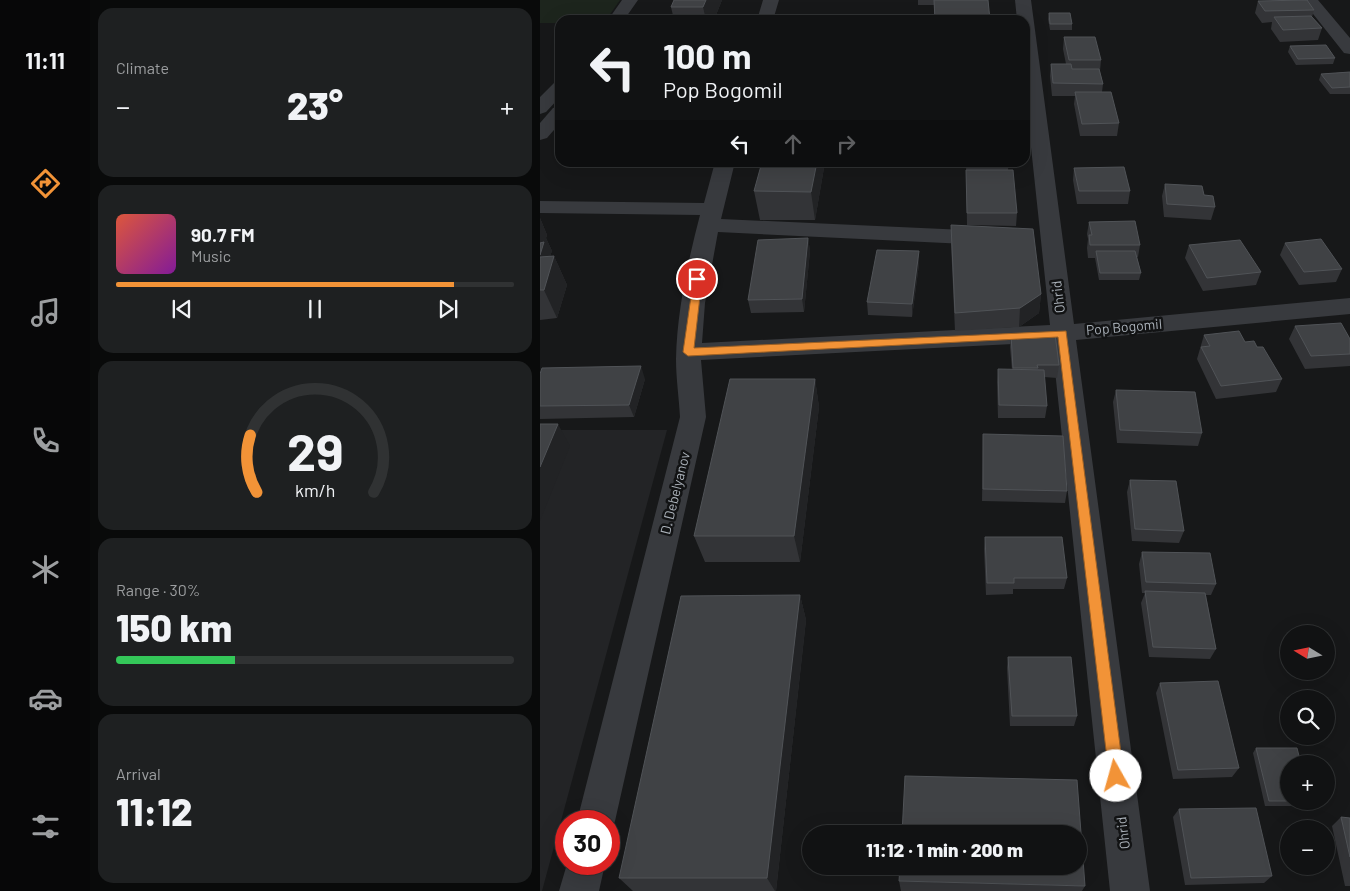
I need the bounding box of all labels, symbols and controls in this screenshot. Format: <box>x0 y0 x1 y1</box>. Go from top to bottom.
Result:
text: 100 m <box>663 34 752 76</box>
icon: left <box>580 35 645 100</box>
text: 11:11 <box>25 47 65 73</box>
text: Climate <box>116 58 169 77</box>
text: Pop Bogomil <box>663 76 783 102</box>
text: 23° <box>287 82 343 128</box>
text: − <box>116 89 130 123</box>
text: + <box>500 89 514 123</box>
icon: left <box>726 130 754 158</box>
icon: ahead <box>779 130 807 158</box>
icon: right <box>832 130 860 158</box>
icon: directions <box>28 166 63 201</box>
text: 90.7 FM <box>191 223 255 246</box>
text: Music <box>191 246 231 265</box>
pin <box>676 258 718 300</box>
icon: arrive <box>683 265 711 293</box>
street label: Ohrid <box>1047 280 1068 314</box>
icon: music <box>28 295 63 330</box>
icon: previous <box>168 295 196 323</box>
icon: pause <box>301 295 329 323</box>
icon: next <box>434 295 462 323</box>
street label: Pop Bogomil <box>1085 315 1163 338</box>
text: 29 <box>287 419 343 481</box>
icon: phone <box>28 423 63 458</box>
street label: D. Debelyanov <box>656 450 693 536</box>
text: km/h <box>295 479 335 501</box>
icon: climate <box>28 552 63 587</box>
text: Range · 30% <box>116 580 200 599</box>
text: 150 km <box>116 604 232 650</box>
north arrow <box>1280 625 1335 680</box>
map controls <box>1280 625 1335 875</box>
icon: car <box>28 681 63 716</box>
button: search <box>1280 690 1335 745</box>
position arrow <box>1089 749 1141 801</box>
button: + <box>1280 755 1335 810</box>
text: Arrival <box>116 764 161 783</box>
text: 11:12 <box>116 788 193 834</box>
icon: filters <box>28 809 63 844</box>
speed limit sign: 30 <box>555 810 620 875</box>
street label: Ohrid <box>1112 816 1133 850</box>
button: − <box>1280 820 1335 875</box>
text: 11:12 · 1 min · 200 m <box>866 838 1023 861</box>

